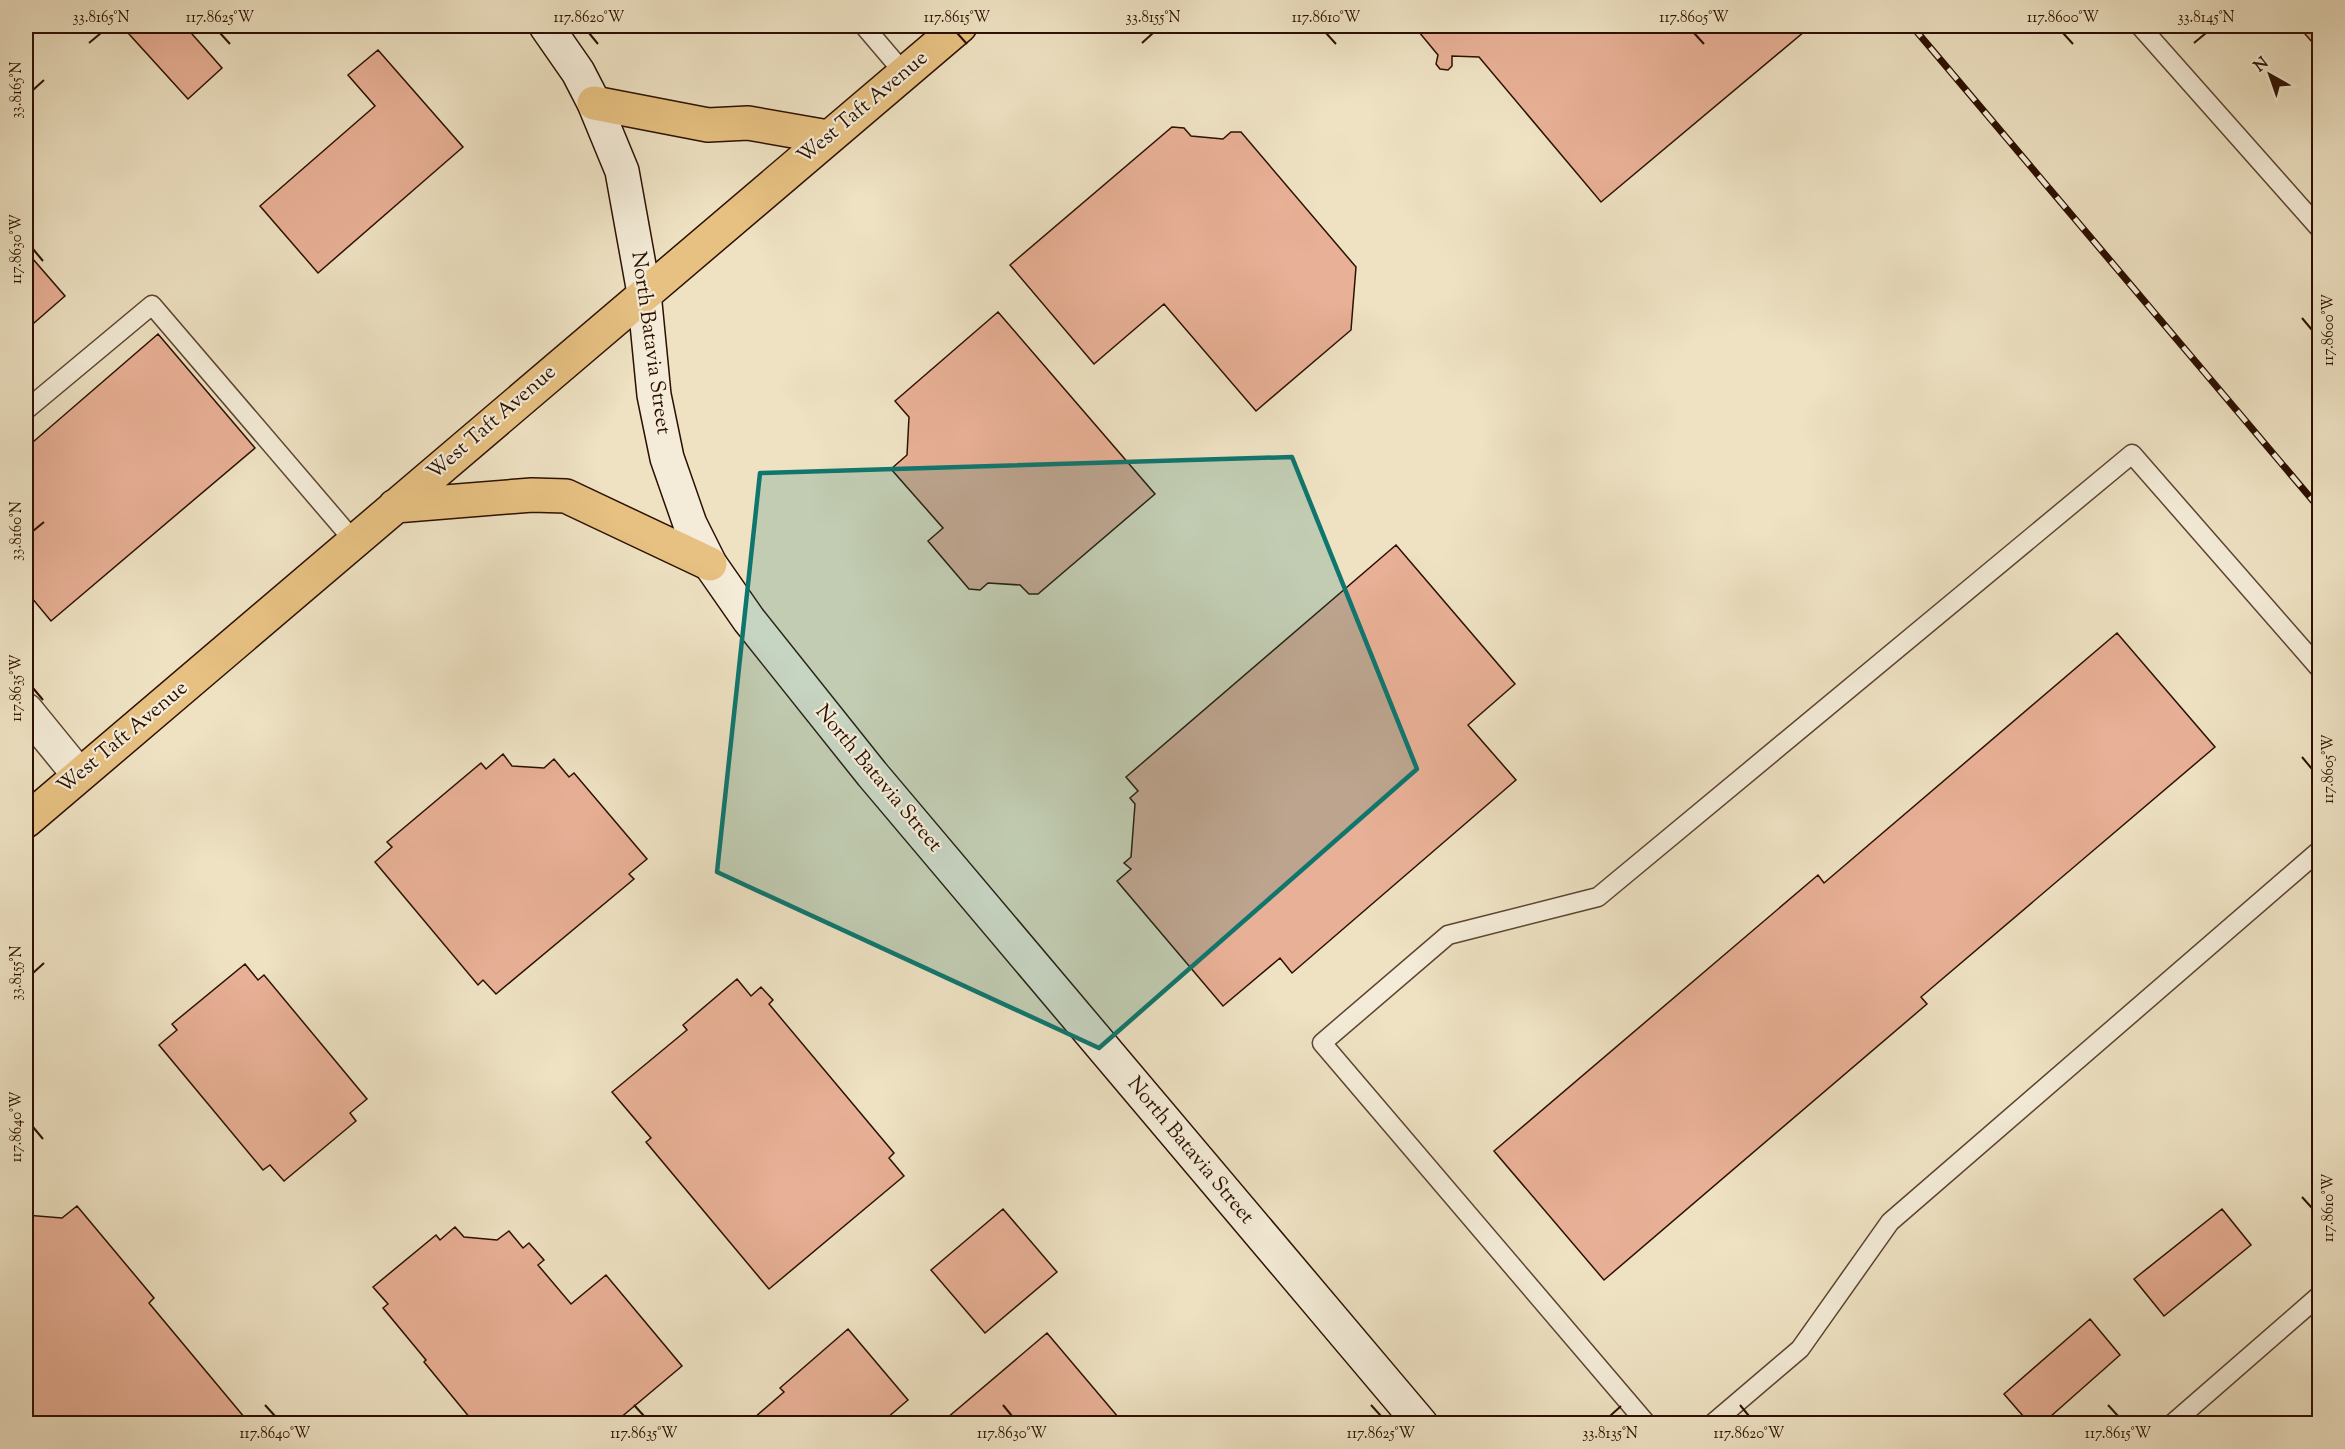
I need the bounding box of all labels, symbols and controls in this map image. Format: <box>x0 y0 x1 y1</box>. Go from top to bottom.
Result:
text: 33.8165°N <box>73 8 129 29</box>
text: 117.8625°W <box>186 8 254 29</box>
text: 117.8620°W <box>554 8 625 29</box>
text: 117.8615°W <box>924 8 991 29</box>
text: 33.8155°N <box>1126 8 1180 29</box>
text: 117.8610°W <box>1292 8 1361 29</box>
text: 117.8605°W <box>1659 8 1729 29</box>
text: 117.8600°W <box>2027 8 2099 29</box>
text: 33.8145°N <box>2177 8 2235 29</box>
street label: West Taft Avenue <box>791 44 935 172</box>
north arrow <box>2240 45 2300 105</box>
text: N <box>2250 52 2274 78</box>
text: 33.8165°N <box>7 62 28 118</box>
text: 117.8630°W <box>7 214 28 284</box>
street label: North Batavia Street <box>622 250 678 436</box>
text: 117.8600°W <box>2319 294 2340 366</box>
street label: West Taft Avenue <box>421 358 563 488</box>
text: 33.8160°N <box>7 501 28 561</box>
text: 117.8635°W <box>7 654 28 722</box>
street label: West Taft Avenue <box>51 674 195 802</box>
street label: North Batavia Street <box>807 699 949 859</box>
text: 117.8605°W <box>2319 734 2340 804</box>
text: 33.8155°N <box>7 946 28 1000</box>
street label: North Batavia Street <box>1119 1071 1261 1231</box>
text: 117.8640°W <box>7 1091 28 1163</box>
text: 117.8610°W <box>2319 1173 2340 1242</box>
text: 117.8640°W <box>239 1424 311 1445</box>
text: 117.8635°W <box>610 1424 678 1445</box>
text: 117.8630°W <box>977 1424 1047 1445</box>
text: 117.8625°W <box>1347 1424 1415 1445</box>
text: 33.8135°N <box>1582 1424 1638 1445</box>
text: 117.8620°W <box>1714 1424 1785 1445</box>
text: 117.8615°W <box>2085 1424 2152 1445</box>

